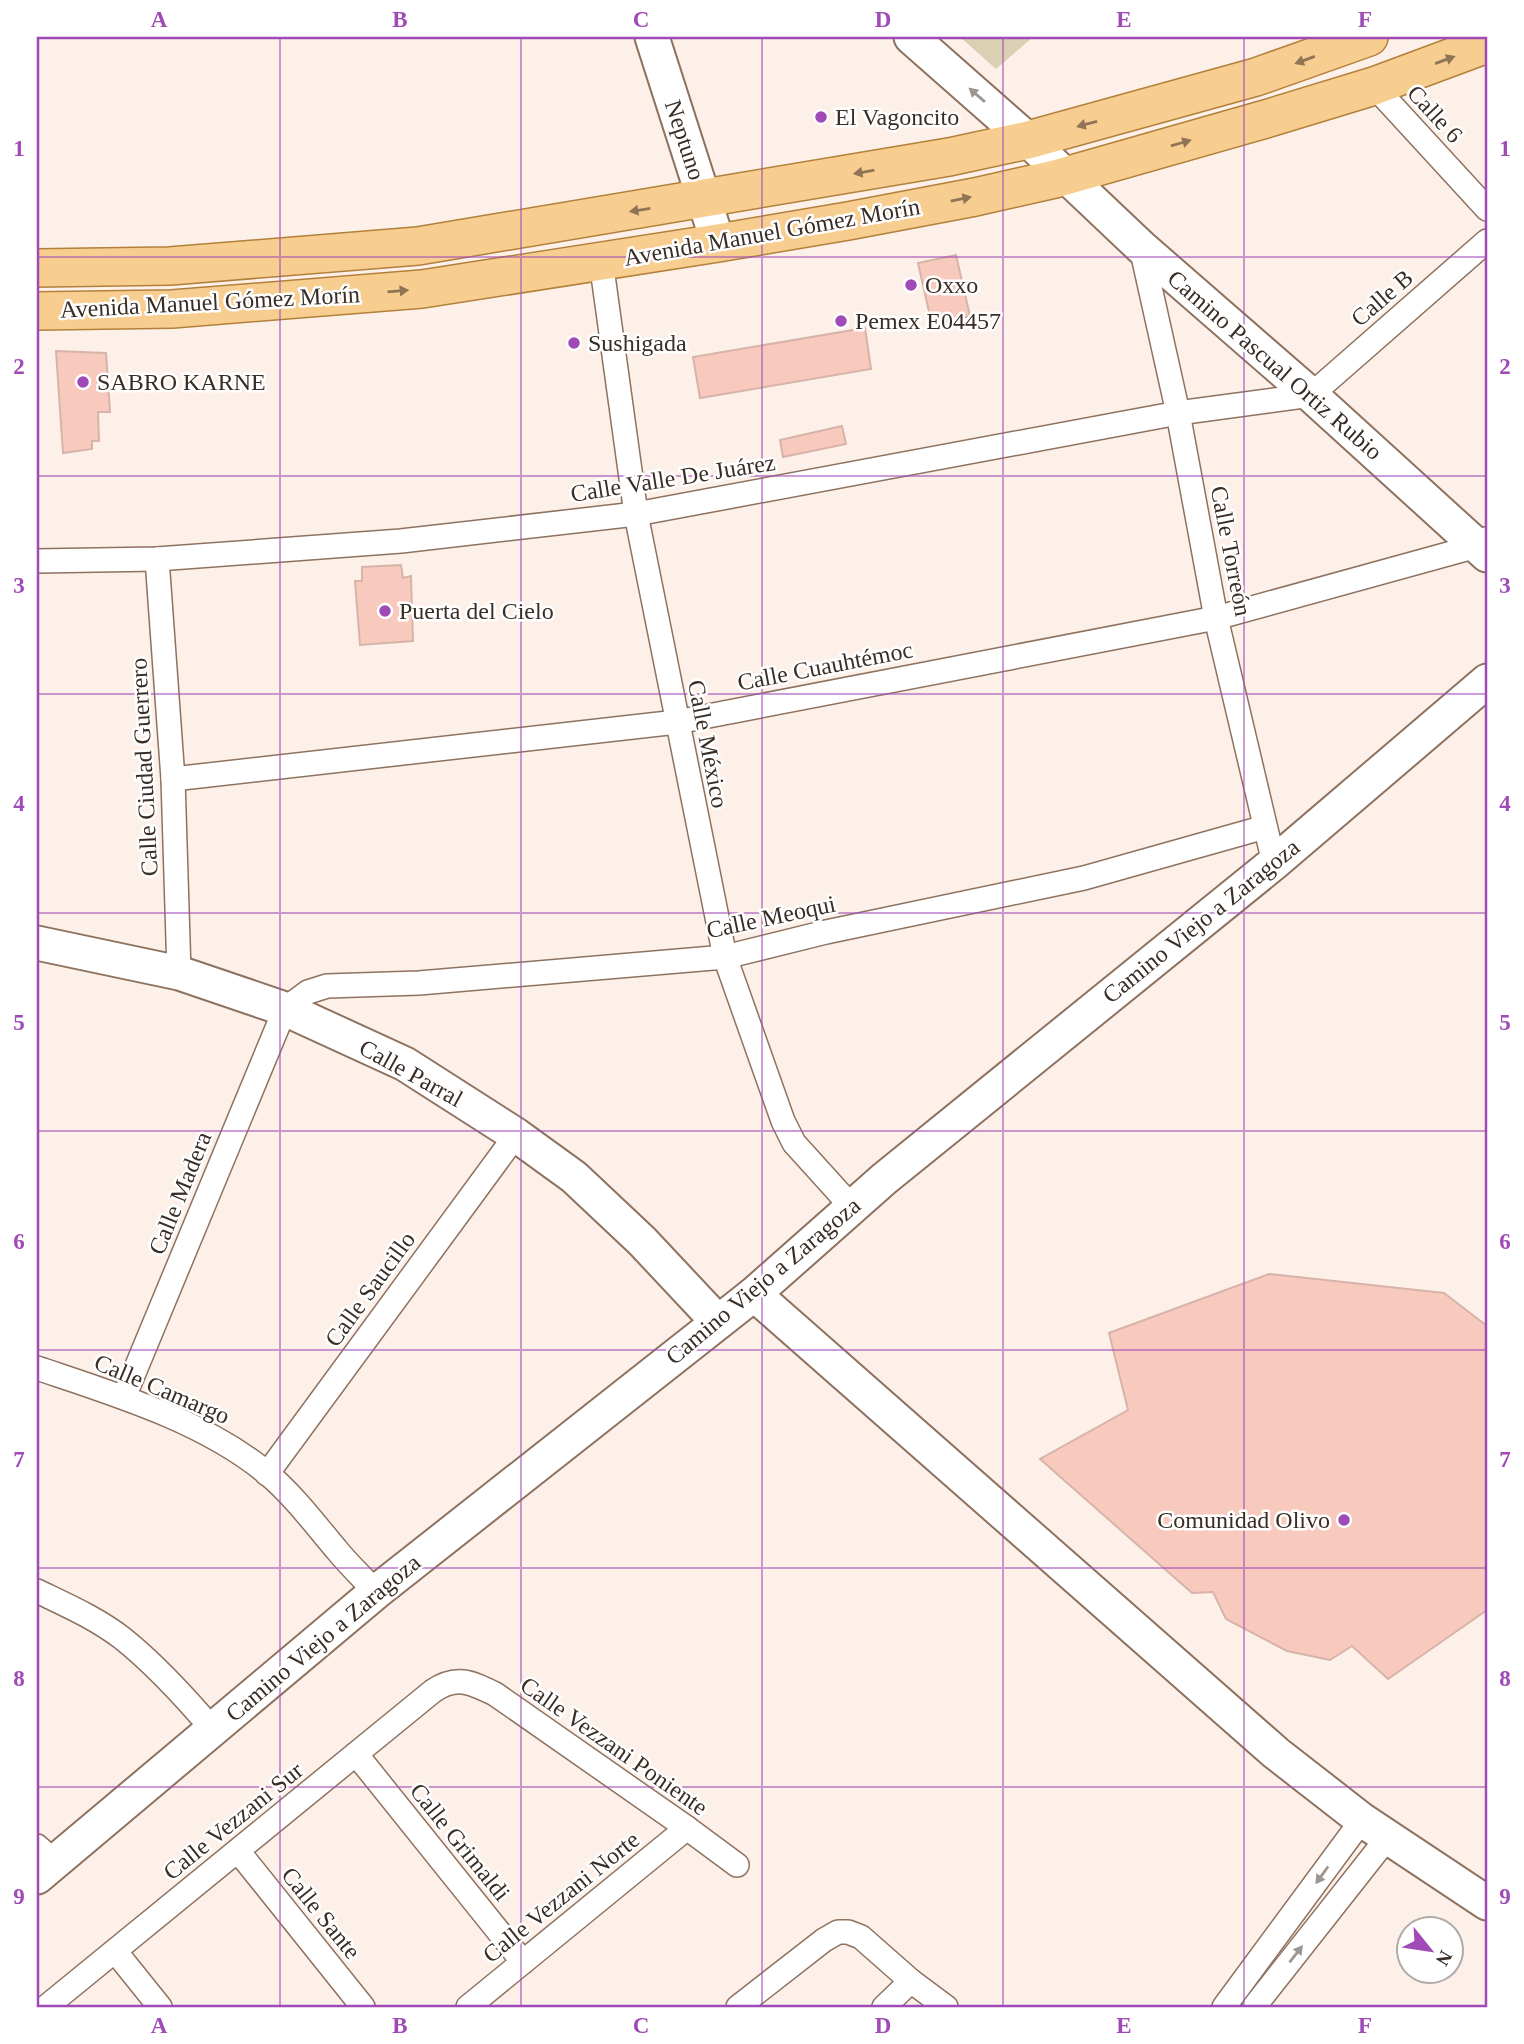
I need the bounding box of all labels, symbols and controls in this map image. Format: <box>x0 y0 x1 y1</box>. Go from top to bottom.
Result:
text: A <box>151 7 168 32</box>
text: B <box>392 7 408 32</box>
text: C <box>633 7 649 32</box>
text: D <box>875 7 891 32</box>
text: E <box>1116 7 1132 32</box>
text: F <box>1358 7 1372 32</box>
one-way arrow <box>1434 54 1455 65</box>
one-way arrow <box>1294 55 1315 66</box>
street label: Calle 6 <box>1402 80 1468 148</box>
one-way arrow <box>968 87 986 103</box>
street label: Neptuno <box>660 97 710 183</box>
place label: El Vagoncito <box>835 104 959 130</box>
marker: El Vagoncito <box>813 109 829 125</box>
one-way arrow <box>1075 119 1097 130</box>
text: 1 <box>13 136 25 161</box>
text: 1 <box>1499 136 1511 161</box>
one-way arrow <box>1171 137 1192 147</box>
one-way arrow <box>853 167 875 178</box>
street label: Avenida Manuel Gómez Morín <box>622 193 922 271</box>
one-way arrow <box>950 194 972 205</box>
one-way arrow <box>629 205 651 216</box>
street label: Calle B <box>1346 264 1418 332</box>
street label: Camino Pascual Ortiz Rubio <box>1163 265 1387 465</box>
place label: Oxxo <box>925 272 978 298</box>
marker: Oxxo <box>903 277 919 293</box>
street label: Avenida Manuel Gómez Morín <box>59 281 361 323</box>
one-way arrow <box>387 285 409 296</box>
place label: Pemex E04457 <box>855 308 1001 334</box>
marker: Pemex E04457 <box>833 313 849 329</box>
place label: Sushigada <box>588 330 687 356</box>
marker: Sushigada <box>566 335 582 351</box>
text: 2 <box>13 354 25 379</box>
text: 2 <box>1499 354 1511 379</box>
place label: SABRO KARNE <box>97 369 266 395</box>
marker: SABRO KARNE <box>75 374 91 390</box>
street label: Calle Valle De Juárez <box>569 449 777 507</box>
street label: Calle Torreón <box>1206 484 1256 618</box>
text: 3 <box>13 573 25 598</box>
text: 3 <box>1499 573 1511 598</box>
place label: Puerta del Cielo <box>399 598 554 624</box>
marker: Puerta del Cielo <box>377 603 393 619</box>
street label: Calle Cuauhtémoc <box>735 636 915 696</box>
street label: Calle Ciudad Guerrero <box>125 657 163 877</box>
street label: Calle México <box>683 678 733 810</box>
text: 4 <box>13 791 25 816</box>
text: 4 <box>1499 791 1511 816</box>
street label: Camino Viejo a Zaragoza <box>1097 833 1305 1008</box>
street label: Calle Meoqui <box>704 891 838 943</box>
text: 5 <box>13 1010 25 1035</box>
text: 5 <box>1499 1010 1511 1035</box>
street label: Calle Parral <box>355 1034 467 1112</box>
street label: Calle Madera <box>144 1128 217 1258</box>
street label: Camino Viejo a Zaragoza <box>661 1192 866 1370</box>
street label: Calle Saucillo <box>320 1227 420 1351</box>
text: 6 <box>13 1229 25 1254</box>
text: 6 <box>1499 1229 1511 1254</box>
street label: Calle Camargo <box>91 1349 233 1429</box>
text: 7 <box>13 1447 25 1472</box>
text: 7 <box>1499 1447 1511 1472</box>
place label: Comunidad Olivo <box>1157 1507 1330 1533</box>
marker: Comunidad Olivo <box>1336 1512 1352 1528</box>
street label: Camino Viejo a Zaragoza <box>221 1549 426 1727</box>
text: 8 <box>13 1666 25 1691</box>
text: 8 <box>1499 1666 1511 1691</box>
street label: Calle Vezzani Poniente <box>516 1672 712 1820</box>
street label: Calle Vezzani Sur <box>158 1757 308 1885</box>
street label: Calle Grimaldi <box>405 1778 515 1906</box>
street label: Calle Vezzani Norte <box>478 1826 644 1968</box>
street label: Calle Sante <box>276 1862 366 1964</box>
one-way arrow <box>1315 1866 1329 1884</box>
text: 9 <box>13 1884 25 1909</box>
text: 9 <box>1499 1884 1511 1909</box>
north arrow <box>1394 1914 1464 1984</box>
one-way arrow <box>1289 1946 1304 1964</box>
text: N <box>1432 1947 1457 1970</box>
text: A <box>151 2013 168 2038</box>
text: B <box>392 2013 408 2038</box>
text: C <box>633 2013 649 2038</box>
text: D <box>875 2013 891 2038</box>
text: E <box>1116 2013 1132 2038</box>
text: F <box>1358 2013 1372 2038</box>

